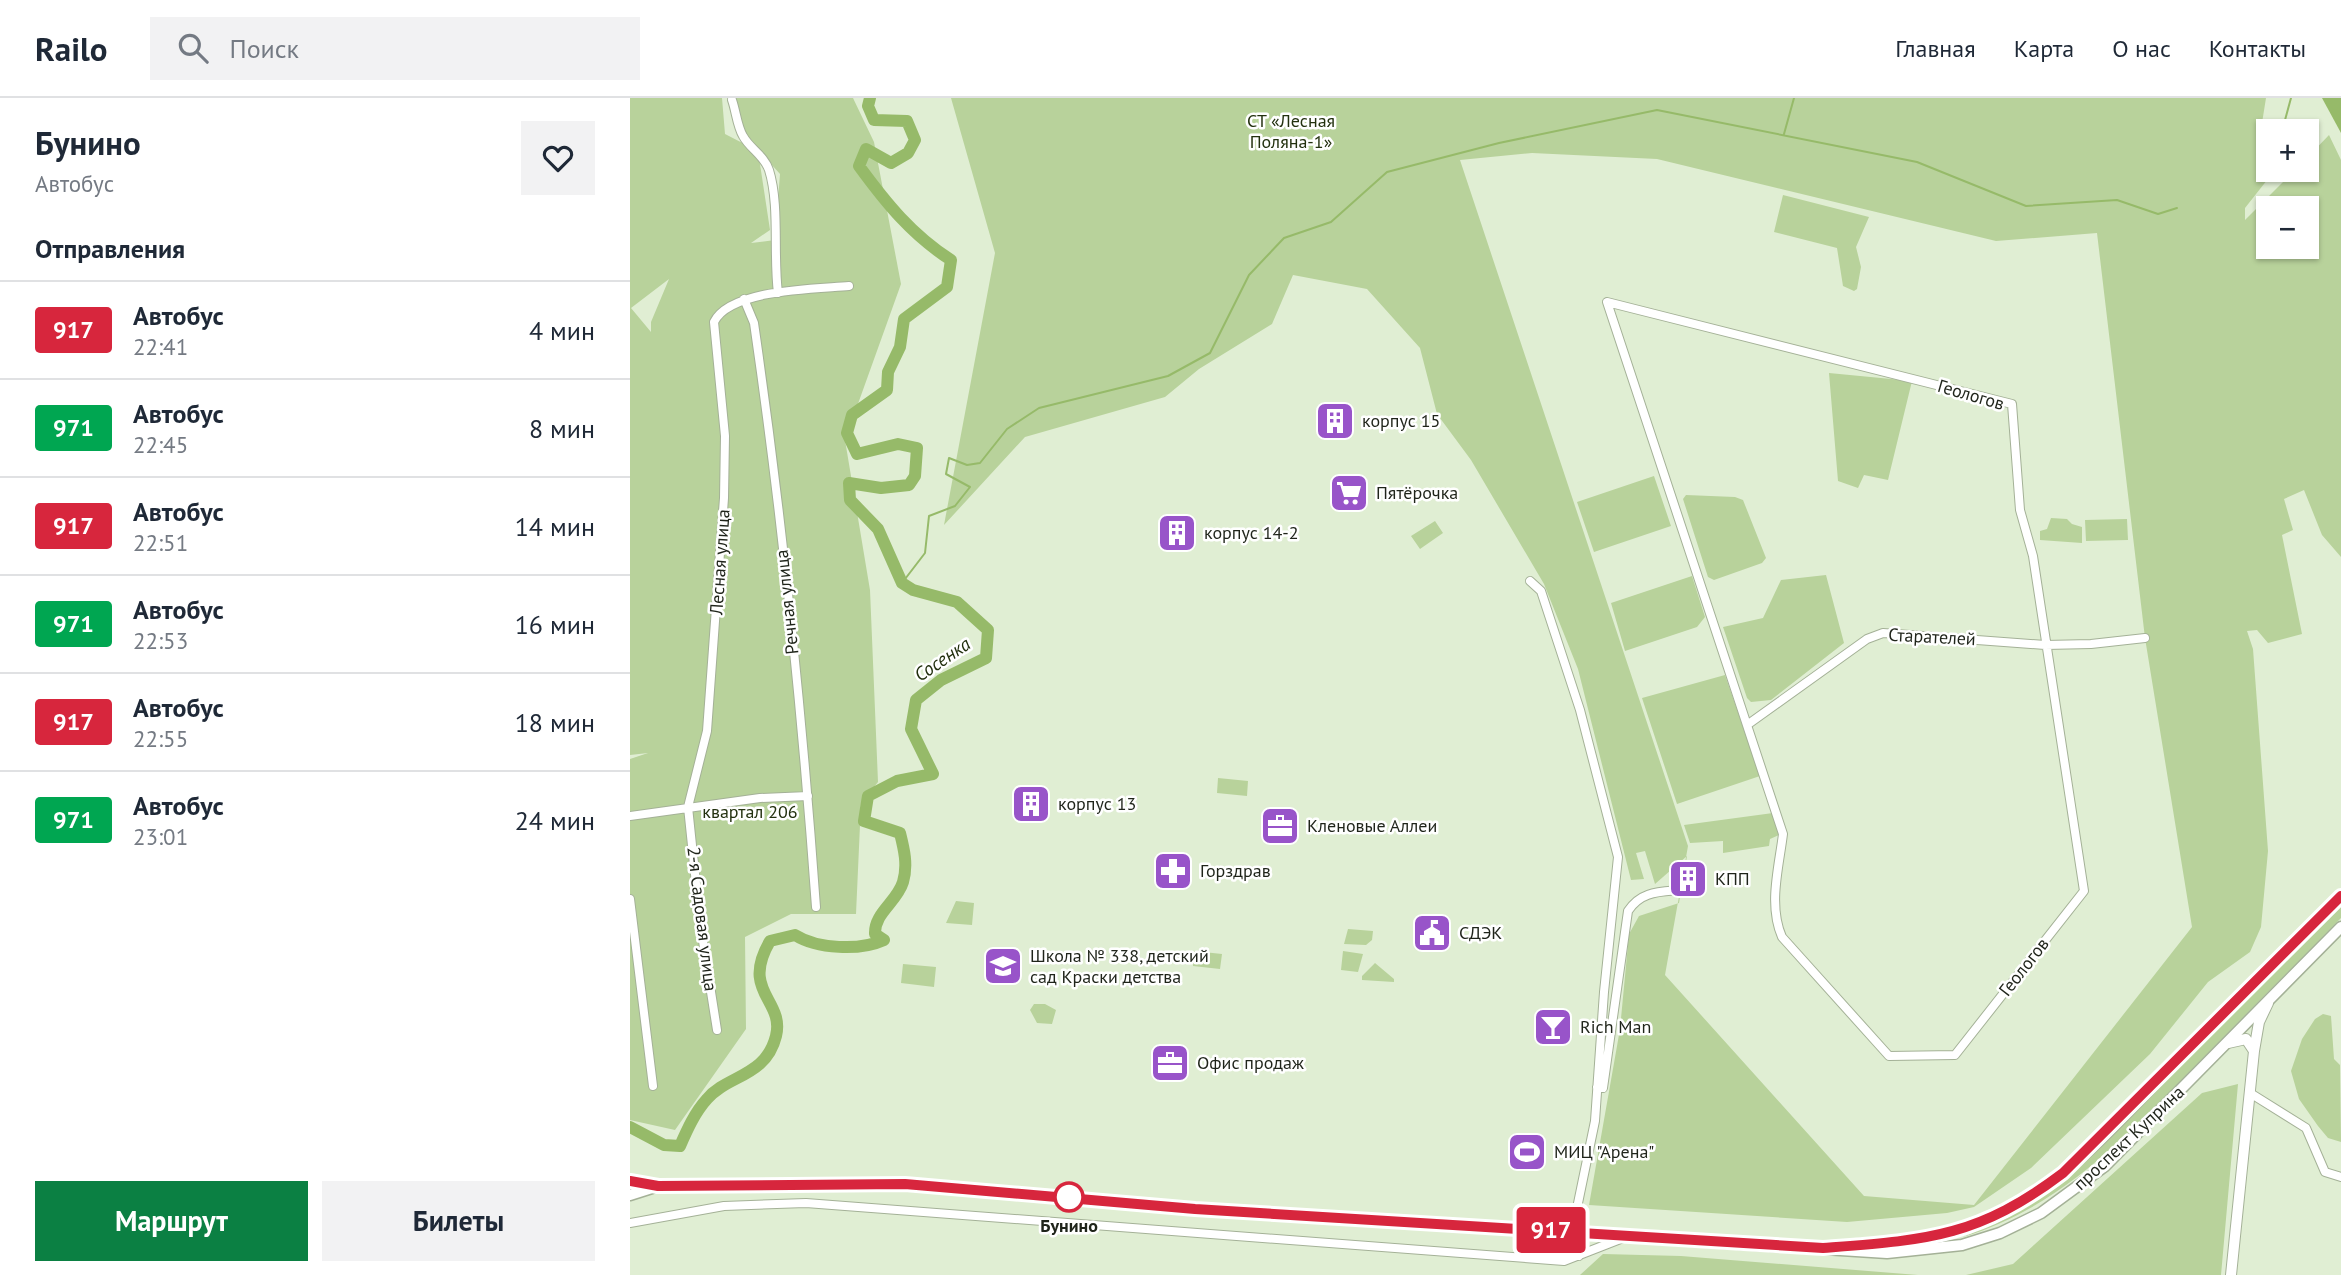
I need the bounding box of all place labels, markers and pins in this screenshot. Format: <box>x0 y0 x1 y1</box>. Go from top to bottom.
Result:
building icon: корпус 15 <box>1314 400 1356 442</box>
place label: корпус 15 <box>1362 409 1440 432</box>
supermarket icon: Пятёрочка <box>1328 472 1370 514</box>
place label: Пятёрочка <box>1376 481 1458 504</box>
building icon: корпус 14-2 <box>1156 512 1198 554</box>
place label: корпус 14-2 <box>1204 521 1299 544</box>
building icon: корпус 13 <box>1010 783 1052 825</box>
place label: корпус 13 <box>1058 792 1136 815</box>
office icon: Кленовые Аллеи <box>1259 805 1301 847</box>
place label: Кленовые Аллеи <box>1307 814 1437 837</box>
pharmacy icon: Горздрав <box>1152 850 1194 892</box>
building icon: КПП <box>1667 858 1709 900</box>
place label: Горздрав <box>1200 859 1271 882</box>
place label: КПП <box>1715 867 1750 890</box>
public building icon: СДЭК <box>1411 912 1453 954</box>
place label: СДЭК <box>1459 921 1502 944</box>
place label: Школа № 338, детский сад Краски детства <box>1030 944 1209 988</box>
school or university icon: Школа № 338, детский сад Краски детства <box>982 945 1024 987</box>
bar icon: Rich Man <box>1532 1006 1574 1048</box>
place label: Rich Man <box>1580 1015 1651 1038</box>
office icon: Офис продаж <box>1149 1042 1191 1084</box>
place label: Офис продаж <box>1197 1051 1304 1074</box>
sports icon: МИЦ "Арена" <box>1506 1131 1548 1173</box>
place label: МИЦ "Арена" <box>1554 1140 1654 1163</box>
marker: Бунино <box>1054 1182 1084 1212</box>
place label: Бунино <box>1040 1214 1098 1237</box>

